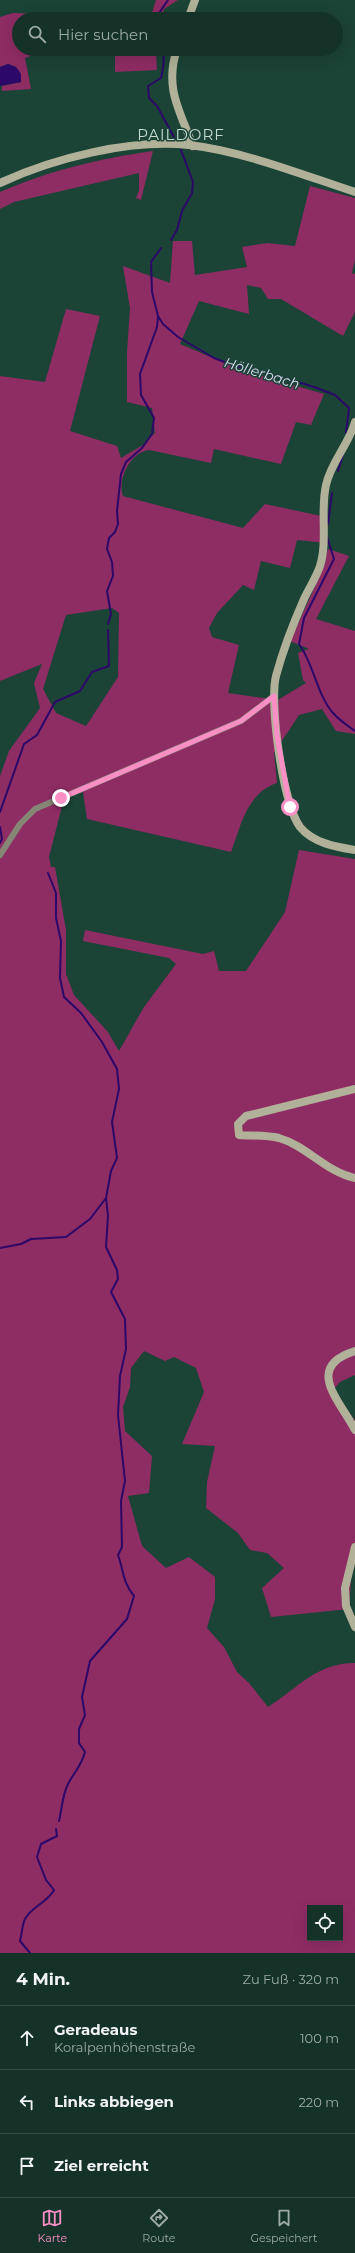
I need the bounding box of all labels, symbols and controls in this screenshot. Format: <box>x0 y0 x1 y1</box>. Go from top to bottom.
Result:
search box <box>12 12 343 56</box>
icon: search <box>26 23 48 45</box>
text: Hier suchen <box>58 25 148 44</box>
district label: PAILDORF <box>137 125 225 144</box>
water label: Höllerbach <box>222 353 302 393</box>
route end <box>52 789 70 807</box>
route start <box>281 798 299 816</box>
map controls <box>307 1905 343 1941</box>
button: locate <box>307 1905 343 1941</box>
text: 4 Min. <box>16 1969 70 1989</box>
text: Zu Fuß · 320 m <box>243 1971 339 1987</box>
text: Geradeaus <box>54 2020 137 2039</box>
icon: ahead <box>16 2027 38 2049</box>
text: 100 m <box>300 2030 339 2046</box>
text: Koralpenhöhenstraße <box>54 2039 195 2055</box>
icon: left <box>16 2091 38 2113</box>
text: Links abbiegen <box>54 2092 174 2111</box>
text: 220 m <box>298 2094 339 2110</box>
icon: arrive <box>16 2155 38 2177</box>
text: Ziel erreicht <box>54 2156 149 2175</box>
tab: Karte <box>38 2207 67 2245</box>
tab: Route <box>142 2207 175 2245</box>
tab: Gespeichert <box>251 2207 317 2245</box>

